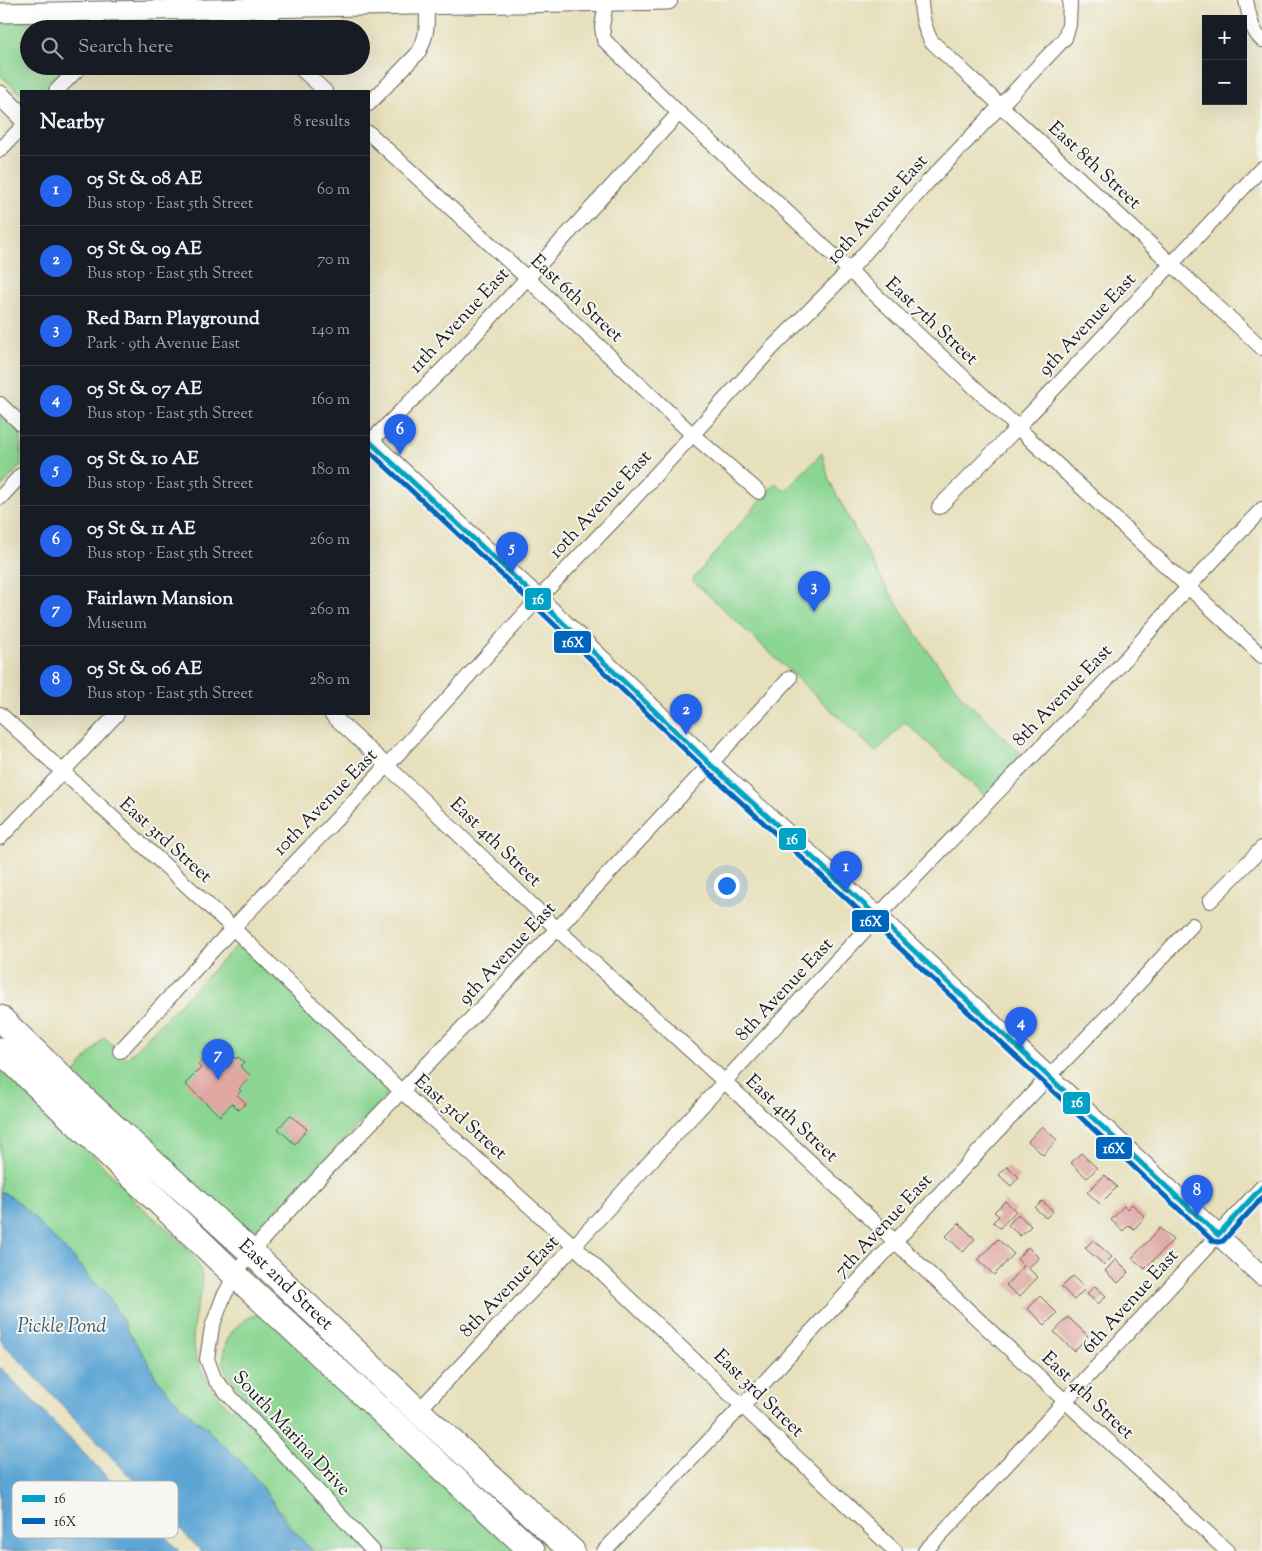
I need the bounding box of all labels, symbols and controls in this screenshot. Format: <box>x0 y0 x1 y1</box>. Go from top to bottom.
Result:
map controls <box>1202 15 1247 105</box>
button: + <box>1202 15 1247 60</box>
search box <box>20 20 370 75</box>
icon: search <box>38 34 66 62</box>
text: Search here <box>78 34 173 61</box>
button: − <box>1202 60 1247 105</box>
text: Nearby <box>40 108 105 138</box>
text: 8 results <box>294 111 350 134</box>
street label: East 8th Street <box>1041 116 1147 217</box>
street label: 10th Avenue East <box>821 149 935 271</box>
text: 05 St & 08 AE <box>87 166 202 193</box>
text: 1 <box>53 179 59 202</box>
text: 60 m <box>317 179 350 202</box>
text: Bus stop · East 5th Street <box>87 193 253 216</box>
text: 05 St & 09 AE <box>87 236 202 263</box>
text: 2 <box>52 249 60 272</box>
text: 70 m <box>317 249 350 272</box>
street label: East 6th Street <box>524 249 629 350</box>
street label: 11th Avenue East <box>404 262 517 380</box>
text: Bus stop · East 5th Street <box>87 263 253 286</box>
street label: 9th Avenue East <box>1033 267 1143 383</box>
street label: East 7th Street <box>878 272 984 373</box>
text: Red Barn Playground <box>87 306 260 333</box>
text: 3 <box>53 319 59 342</box>
text: 140 m <box>312 319 350 342</box>
text: Park · 9th Avenue East <box>87 333 240 356</box>
text: 05 St & 07 AE <box>87 376 202 403</box>
text: 4 <box>52 389 60 412</box>
text: 160 m <box>312 389 350 412</box>
text: Bus stop · East 5th Street <box>87 403 253 426</box>
pin: 6 <box>384 414 416 455</box>
street label: 10th Avenue East <box>544 444 659 565</box>
text: 05 St & 10 AE <box>87 446 199 473</box>
text: 5 <box>53 459 59 482</box>
text: 180 m <box>311 459 350 482</box>
text: Bus stop · East 5th Street <box>87 473 253 496</box>
text: 05 St & 11 AE <box>87 516 195 543</box>
text: 6 <box>52 529 60 552</box>
text: 260 m <box>309 529 350 552</box>
pin: 5 <box>496 532 528 573</box>
text: Bus stop · East 5th Street <box>87 543 253 566</box>
pin: 3 <box>798 571 830 612</box>
text: Fairlawn Mansion <box>87 586 233 613</box>
line badge: 16 <box>524 587 552 611</box>
text: 16 <box>532 591 544 611</box>
text: 7 <box>52 599 60 622</box>
text: 260 m <box>309 599 350 622</box>
text: Museum <box>87 613 147 636</box>
line badge: 16X <box>553 630 592 654</box>
text: 16X <box>562 634 585 654</box>
street label: 8th Avenue East <box>1007 638 1119 753</box>
text: 05 St & 06 AE <box>87 656 202 683</box>
text: 8 <box>52 669 60 692</box>
text: 280 m <box>309 669 350 692</box>
text: Bus stop · East 5th Street <box>87 683 253 706</box>
pin: 2 <box>670 694 702 735</box>
street label: 10th Avenue East <box>268 743 385 863</box>
street label: East 3rd Street <box>113 792 218 890</box>
street label: East 4th Street <box>443 792 547 894</box>
line badge: 16 <box>778 827 807 851</box>
text: 16 <box>786 831 798 851</box>
pin: 1 <box>830 851 862 892</box>
your location <box>714 873 740 899</box>
street label: 9th Avenue East <box>453 896 563 1012</box>
line badge: 16X <box>851 909 890 933</box>
text: 16X <box>860 913 883 933</box>
street label: 8th Avenue East <box>730 932 841 1048</box>
pin: 4 <box>1005 1007 1037 1048</box>
pin: 7 <box>202 1039 234 1080</box>
street label: East 3rd Street <box>408 1069 513 1167</box>
street label: East 4th Street <box>738 1069 844 1170</box>
line badge: 16 <box>1062 1091 1091 1115</box>
text: 16 <box>1071 1094 1083 1114</box>
line badge: 16X <box>1095 1136 1133 1160</box>
text: 16X <box>1103 1140 1126 1160</box>
street label: 7th Avenue East <box>829 1168 940 1284</box>
pin: 8 <box>1181 1175 1213 1216</box>
street label: 8th Avenue East <box>454 1229 566 1344</box>
street label: East 2nd Street <box>232 1233 340 1337</box>
street label: 6th Avenue East <box>1077 1243 1186 1360</box>
water label: Pickle Pond <box>17 1313 107 1342</box>
street label: East 3rd Street <box>707 1344 810 1445</box>
street label: East 4th Street <box>1034 1346 1140 1447</box>
street label: South Marina Drive <box>226 1365 356 1503</box>
legend <box>12 1481 178 1538</box>
text: 16 <box>54 1490 66 1510</box>
text: 16X <box>54 1513 77 1533</box>

